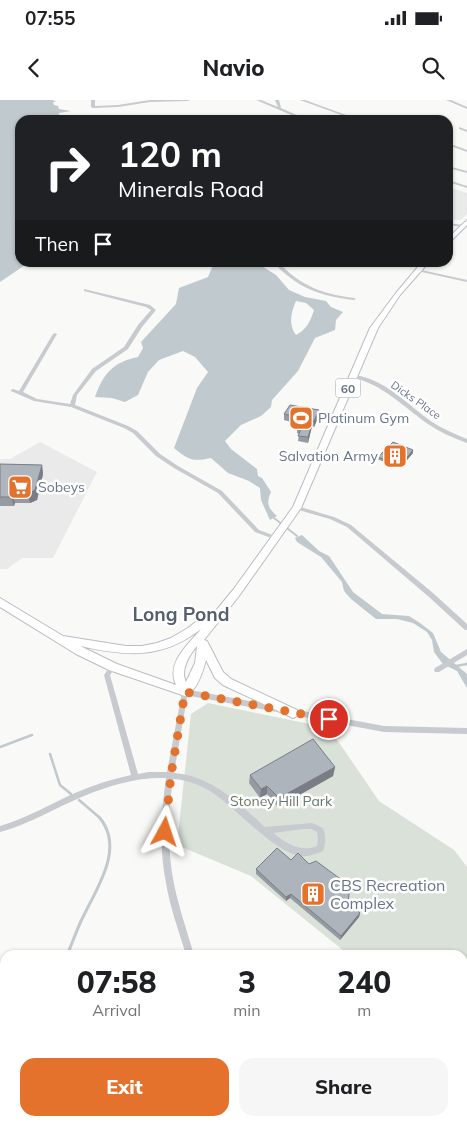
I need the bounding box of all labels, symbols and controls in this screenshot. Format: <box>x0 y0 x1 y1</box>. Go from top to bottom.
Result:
text: 07:55 <box>25 6 75 30</box>
icon: back <box>20 54 48 82</box>
text: Navio <box>203 54 264 82</box>
icon: search <box>419 54 447 82</box>
text: 120 m <box>118 132 222 176</box>
icon: right <box>35 135 100 200</box>
text: Minerals Road <box>118 175 264 203</box>
icon: arrive <box>89 230 117 258</box>
text: Then <box>35 232 79 256</box>
road number: 60 <box>336 378 360 398</box>
street label: Dicks Place <box>388 378 444 422</box>
sports icon: Platinum Gym <box>288 405 314 431</box>
place label: Platinum Gym <box>318 409 409 427</box>
building icon: Salvation Army <box>382 443 408 469</box>
place label: Salvation Army <box>279 447 379 465</box>
supermarket icon: Sobeys <box>7 474 33 500</box>
place label: Sobeys <box>38 478 85 496</box>
district label: Long Pond <box>133 602 229 626</box>
pin <box>308 698 350 740</box>
icon: arrive <box>315 705 343 733</box>
park label: Stoney Hill Park <box>230 792 333 810</box>
position arrow <box>138 805 190 857</box>
place label: CBS Recreation Complex <box>330 875 445 913</box>
building icon: CBS Recreation Complex <box>300 881 326 907</box>
text: 07:58 <box>77 963 157 1001</box>
text: 3 <box>238 963 256 1001</box>
text: 240 <box>337 963 391 1001</box>
text: Arrival <box>92 1000 141 1020</box>
text: min <box>233 1000 261 1020</box>
text: m <box>357 1000 371 1020</box>
button: Exit <box>20 1058 229 1116</box>
button: Share <box>239 1058 448 1116</box>

